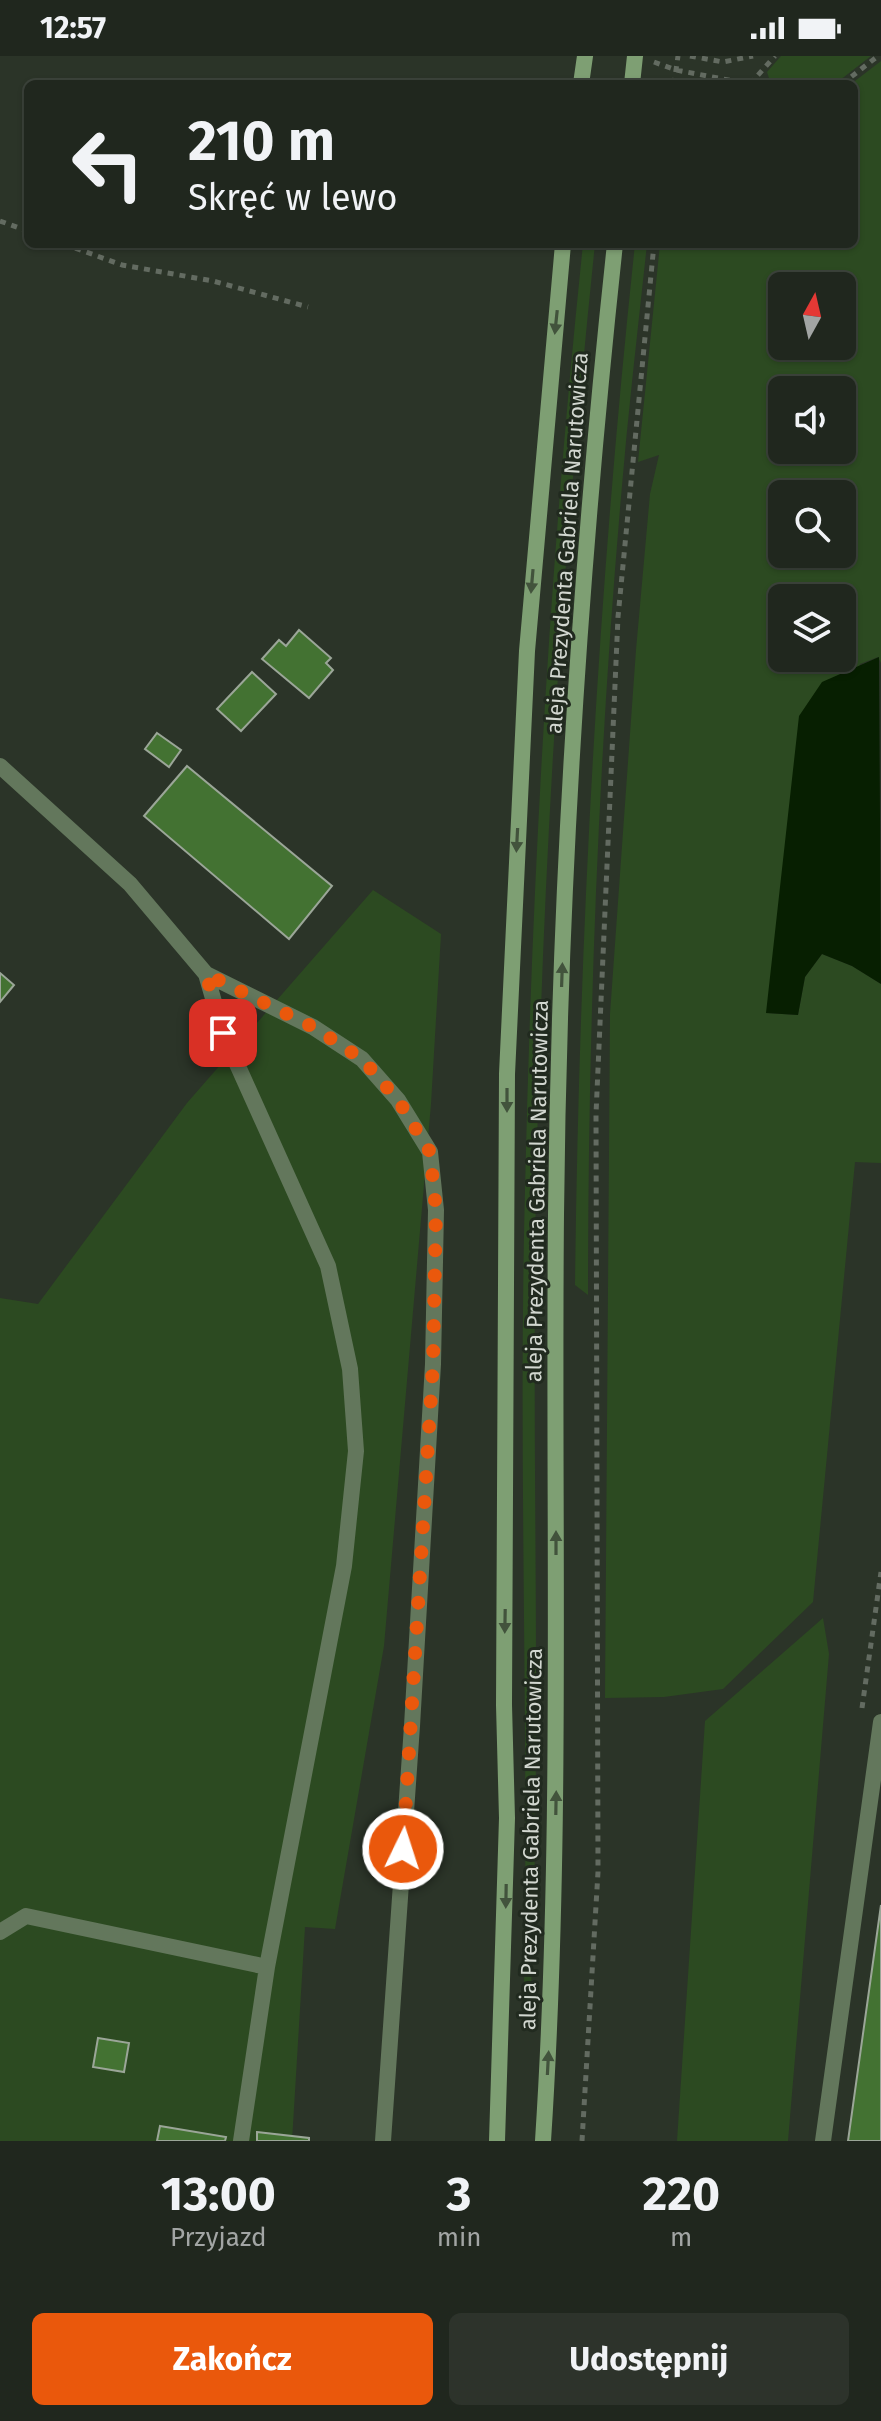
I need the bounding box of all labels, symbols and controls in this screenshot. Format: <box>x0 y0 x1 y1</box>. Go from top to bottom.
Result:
text: 12:57 <box>40 10 106 46</box>
text: 210 m <box>188 108 335 175</box>
icon: left <box>56 112 160 216</box>
text: Skręć w lewo <box>188 176 397 220</box>
north arrow <box>768 272 856 360</box>
map controls <box>768 272 856 672</box>
one-way arrow <box>549 310 562 335</box>
street label: aleja Prezydenta Gabriela Narutowicza <box>540 351 594 735</box>
button: sound <box>768 376 856 464</box>
button: search <box>768 480 856 568</box>
one-way arrow <box>525 569 538 594</box>
button: layers <box>768 584 856 672</box>
one-way arrow <box>510 828 523 853</box>
one-way arrow <box>556 962 569 987</box>
pin <box>189 999 257 1067</box>
street label: aleja Prezydenta Gabriela Narutowicza <box>520 1000 554 1382</box>
icon: arrive <box>201 1011 245 1055</box>
one-way arrow <box>501 1088 513 1113</box>
one-way arrow <box>550 1530 562 1555</box>
one-way arrow <box>499 1609 511 1634</box>
street label: aleja Prezydenta Gabriela Narutowicza <box>514 1648 548 2030</box>
one-way arrow <box>550 1790 562 1815</box>
position arrow <box>361 1807 445 1891</box>
one-way arrow <box>499 1884 512 1909</box>
one-way arrow <box>541 2050 554 2075</box>
text: 13:00 <box>161 2165 276 2223</box>
text: 3 <box>447 2165 472 2223</box>
text: 220 <box>642 2165 720 2223</box>
text: Przyjazd <box>170 2222 267 2253</box>
text: min <box>437 2222 482 2253</box>
text: m <box>670 2222 692 2253</box>
button: Zakończ <box>32 2313 433 2405</box>
button: Udostępnij <box>449 2313 849 2405</box>

